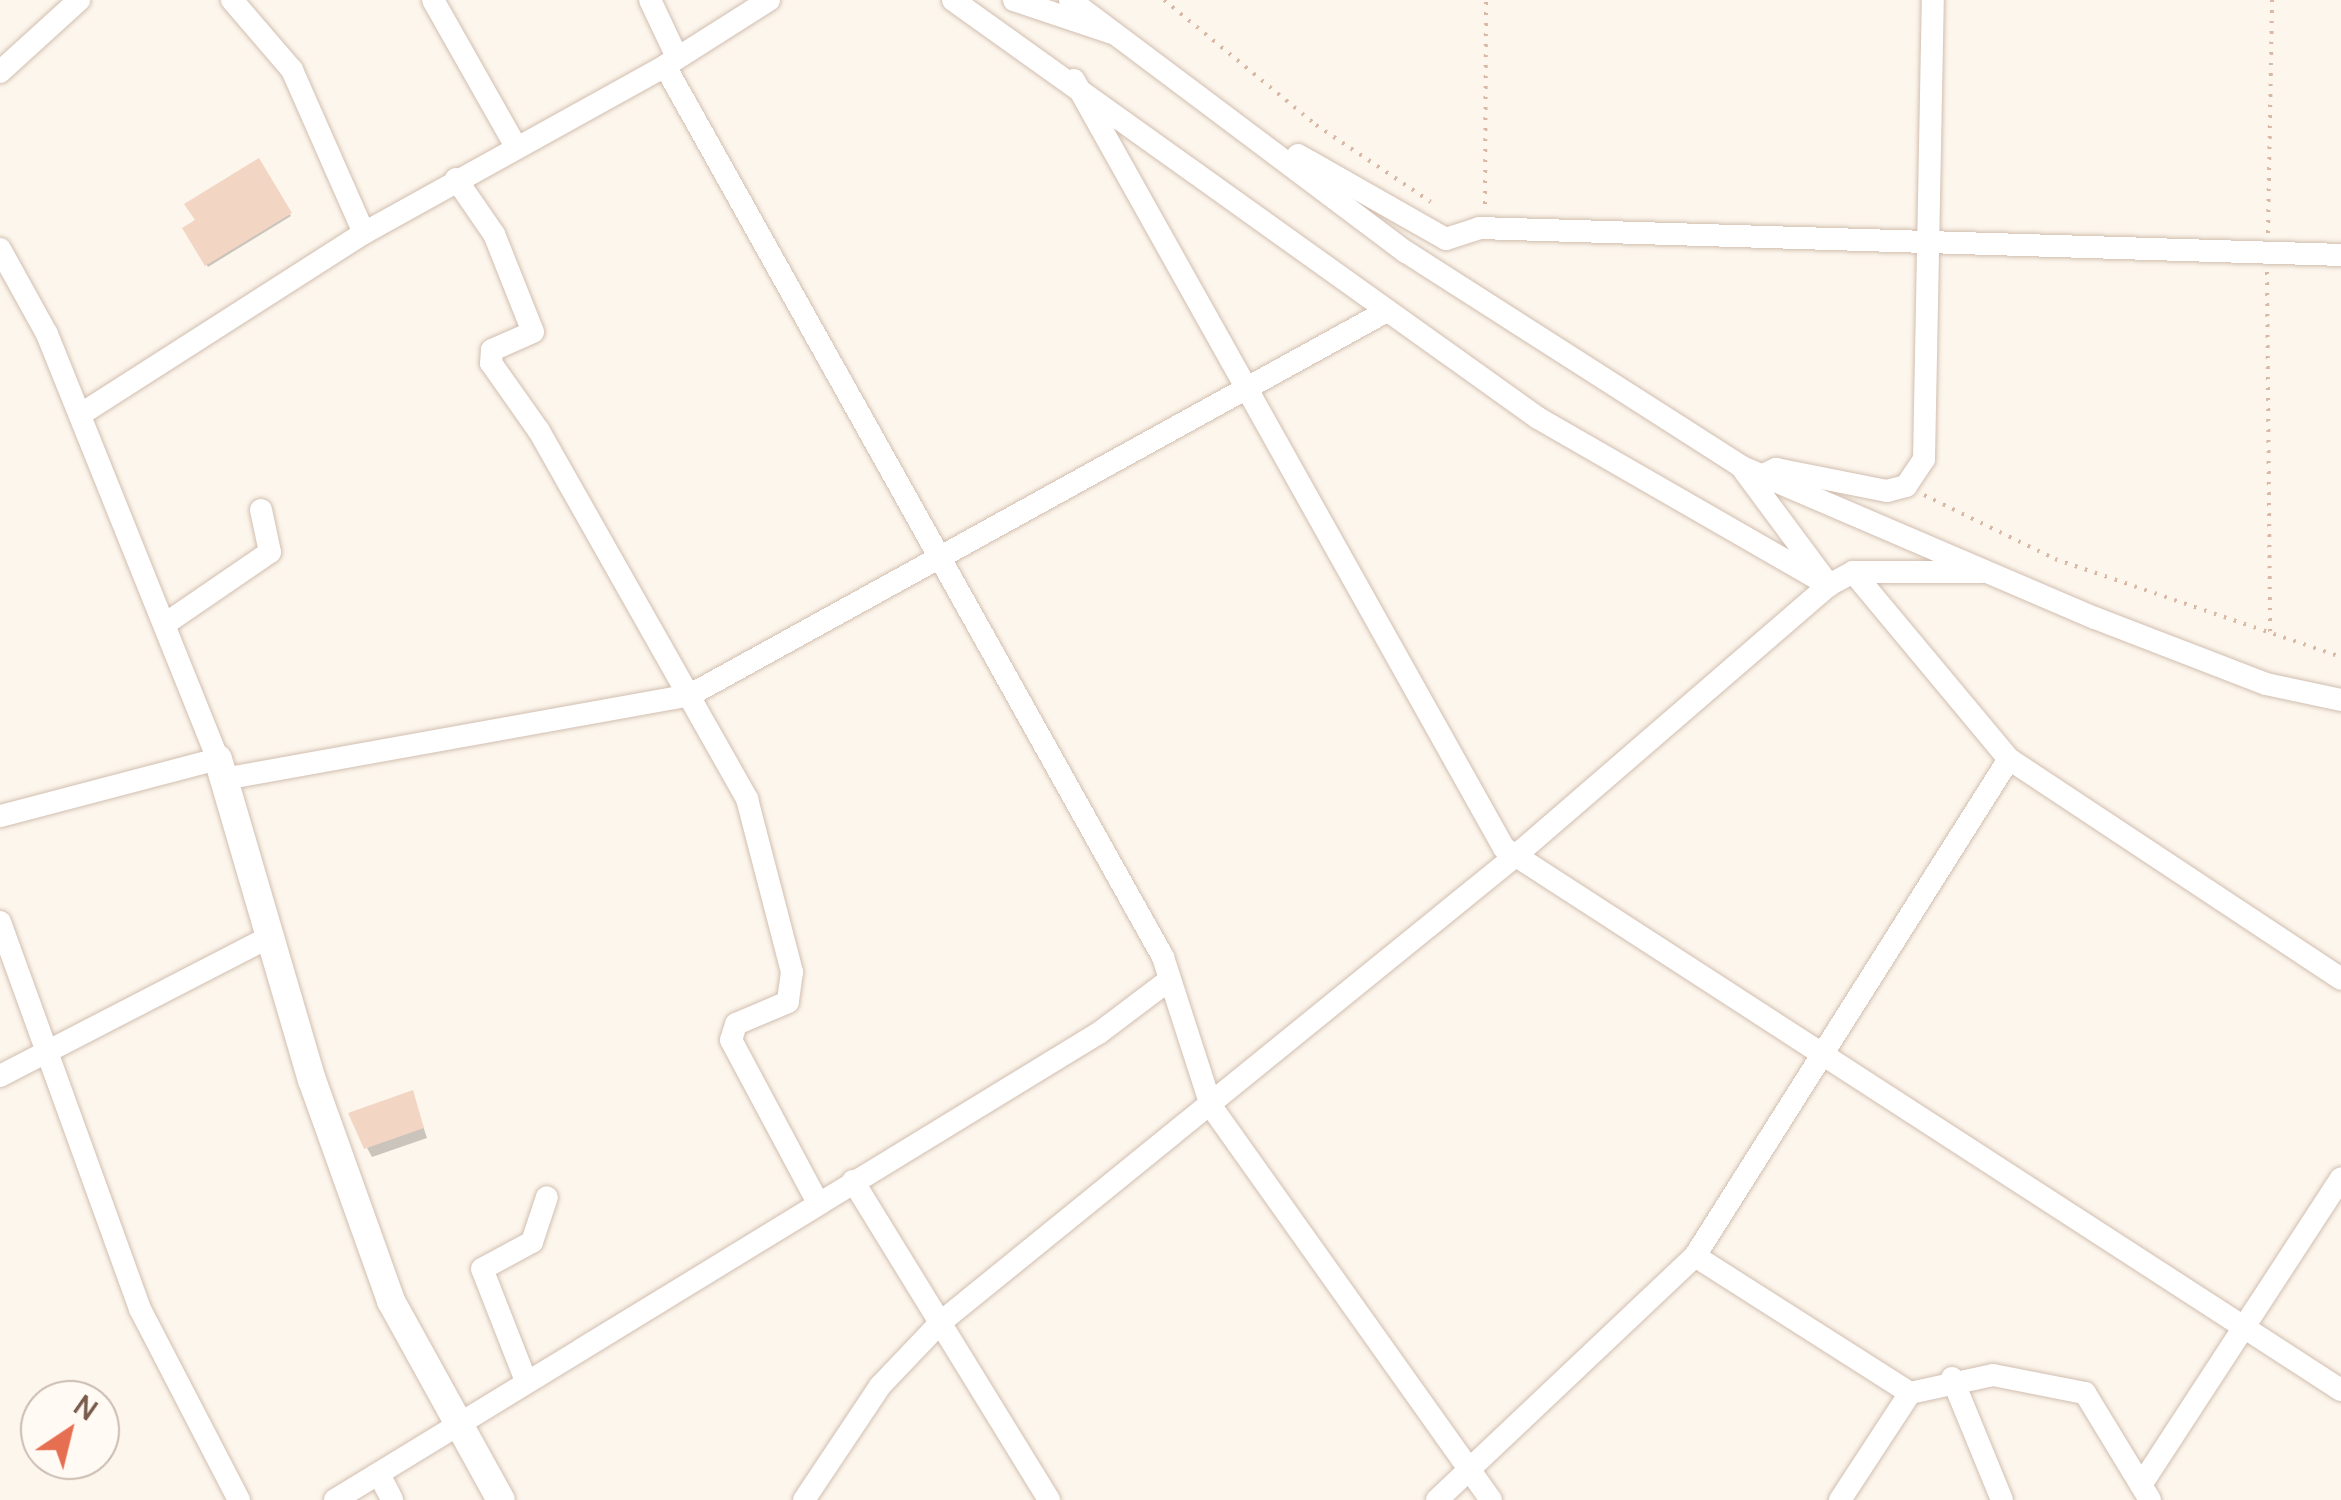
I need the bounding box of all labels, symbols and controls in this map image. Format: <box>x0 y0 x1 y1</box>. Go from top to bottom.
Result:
north arrow <box>20 1380 120 1480</box>
text: N <box>67 1386 105 1428</box>

